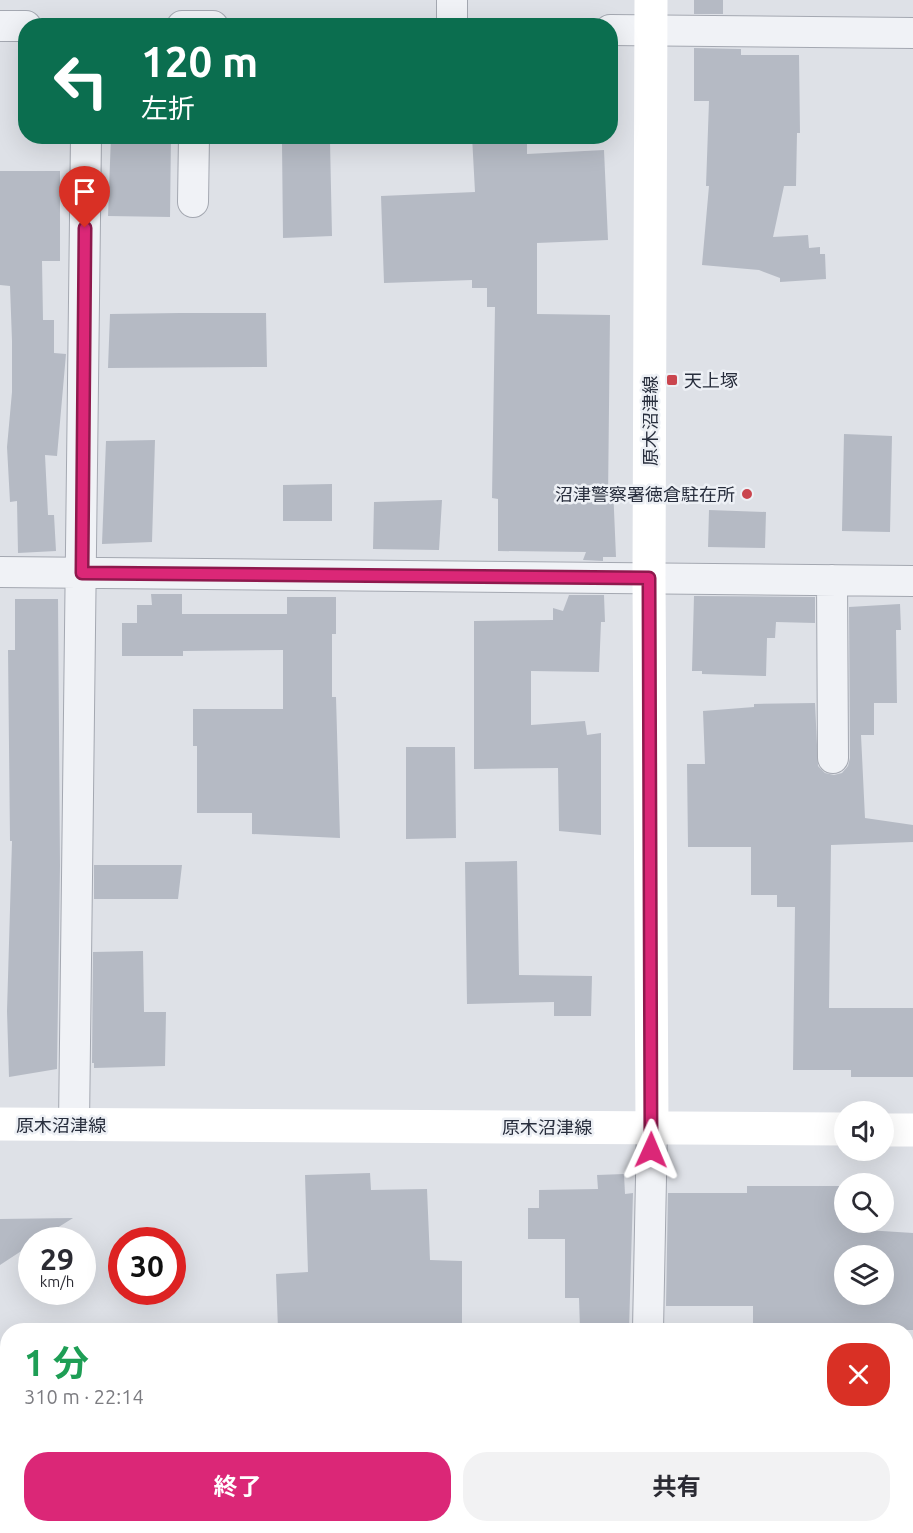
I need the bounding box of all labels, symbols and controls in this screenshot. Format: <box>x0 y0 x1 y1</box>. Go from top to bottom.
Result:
text: 120 m <box>141 38 258 85</box>
icon: left <box>42 42 120 120</box>
text: 左折 <box>141 93 195 123</box>
pin <box>59 166 110 228</box>
icon: arrive <box>68 175 101 208</box>
place label: 天上塚 <box>684 370 738 390</box>
marker: 天上塚 <box>665 373 679 387</box>
street label: 原木沼津線 <box>640 376 660 466</box>
place label: 沼津警察署徳倉駐在所 <box>555 484 735 504</box>
marker: 沼津警察署徳倉駐在所 <box>740 487 754 501</box>
map controls <box>834 1101 894 1305</box>
button: sound <box>834 1101 894 1161</box>
street label: 原木沼津線 <box>16 1115 106 1135</box>
street label: 原木沼津線 <box>502 1117 592 1137</box>
position arrow <box>619 1118 683 1182</box>
button: search <box>834 1173 894 1233</box>
speed limit sign: 30 <box>108 1227 186 1305</box>
text: 29 <box>40 1242 74 1276</box>
button: layers <box>834 1245 894 1305</box>
text: km/h <box>40 1273 74 1290</box>
text: 1 分 <box>24 1342 89 1383</box>
button: close <box>827 1343 890 1406</box>
text: 310 m · 22:14 <box>24 1385 144 1408</box>
button: 終了 <box>24 1452 451 1521</box>
button: 共有 <box>463 1452 890 1521</box>

